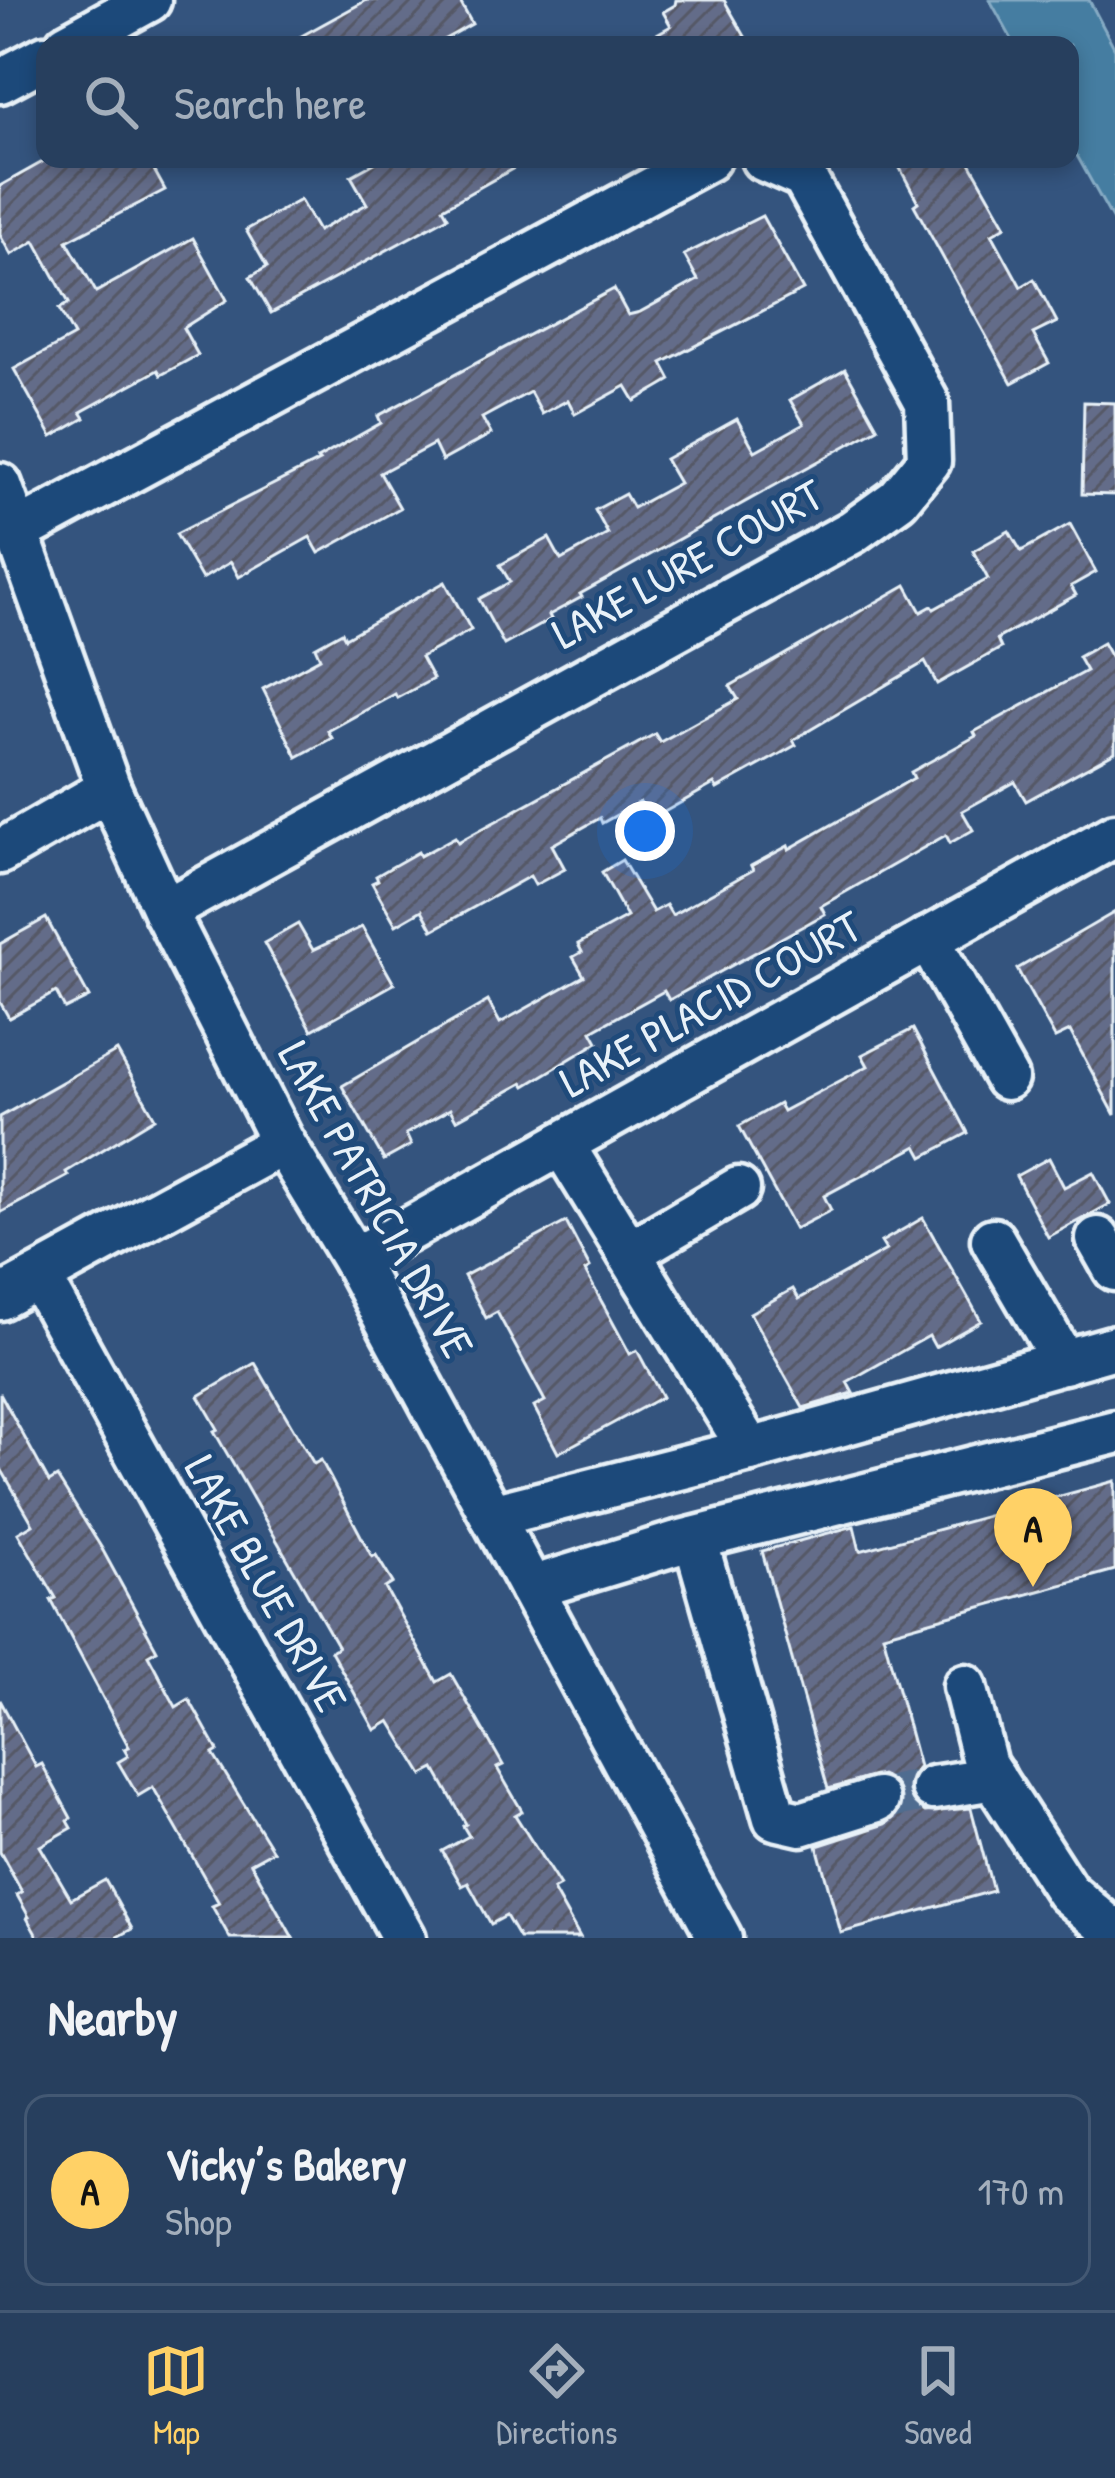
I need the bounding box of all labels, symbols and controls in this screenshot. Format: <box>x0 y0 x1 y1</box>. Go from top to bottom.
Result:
search box <box>36 36 1079 168</box>
icon: search <box>78 69 144 135</box>
text: Search here <box>174 72 366 133</box>
street label: LAKE LURE COURT <box>541 463 834 663</box>
your location <box>615 801 675 861</box>
street label: LAKE PLACID COURT <box>548 894 872 1111</box>
street label: LAKE PATRICIA DRIVE <box>265 1030 489 1368</box>
street label: LAKE BLUE DRIVE <box>171 1444 363 1722</box>
pin: A <box>994 1488 1072 1587</box>
text: Nearby <box>48 1982 178 2051</box>
text: Vicky’s Bakery <box>165 2133 407 2194</box>
text: A <box>80 2164 100 2217</box>
text: 170 m <box>978 2164 1064 2217</box>
text: Shop <box>165 2194 232 2247</box>
tab: Map <box>143 2338 209 2454</box>
tab: Directions <box>496 2338 618 2454</box>
tab: Saved <box>904 2338 972 2454</box>

